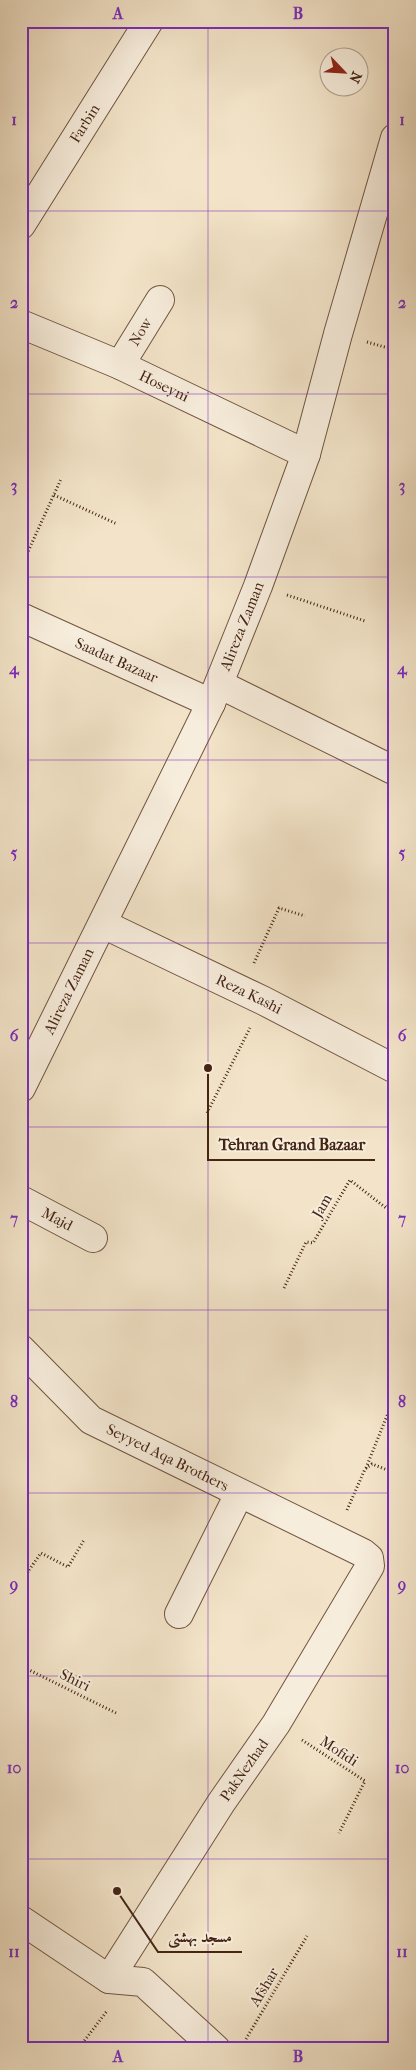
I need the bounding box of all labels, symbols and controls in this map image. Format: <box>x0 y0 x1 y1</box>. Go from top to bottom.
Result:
text: A <box>112 4 124 23</box>
text: B <box>293 4 303 23</box>
north arrow <box>318 48 368 98</box>
text: N <box>345 69 365 86</box>
street label: Farbin <box>66 100 104 146</box>
text: 1 <box>11 110 17 129</box>
text: 1 <box>399 110 405 129</box>
text: 2 <box>10 293 18 312</box>
text: 2 <box>398 293 406 312</box>
street label: Now <box>125 314 156 349</box>
street label: Hoseyni <box>136 366 192 406</box>
text: 3 <box>11 476 17 496</box>
text: 3 <box>399 476 405 496</box>
street label: Alireza Zaman <box>216 579 268 674</box>
street label: Saadat Bazaar <box>72 634 161 687</box>
text: 4 <box>8 659 20 679</box>
text: 4 <box>396 659 408 679</box>
text: 5 <box>11 843 18 862</box>
text: 5 <box>399 843 406 862</box>
street label: Alireza Zaman <box>39 945 98 1038</box>
street label: Reza Kashi <box>213 970 286 1018</box>
text: 6 <box>10 1026 19 1045</box>
text: 6 <box>398 1026 407 1045</box>
callout: Tehran Grand Bazaar <box>208 1129 375 1160</box>
text: Tehran Grand Bazaar <box>218 1135 366 1154</box>
street label: Jam <box>308 1190 336 1222</box>
street label: Majd <box>39 1204 77 1235</box>
text: 7 <box>9 1209 18 1228</box>
text: 7 <box>397 1209 406 1228</box>
text: 8 <box>10 1392 18 1411</box>
text: 8 <box>398 1392 406 1411</box>
street label: Seyyed Aqa Brothers <box>104 1420 232 1495</box>
text: 9 <box>9 1575 18 1595</box>
text: 9 <box>397 1575 406 1595</box>
street label: Shiri <box>57 1665 94 1695</box>
street label: Mofidi <box>316 1732 362 1770</box>
street label: PakNezhad <box>216 1735 273 1805</box>
text: 10 <box>7 1758 21 1777</box>
text: 10 <box>395 1758 409 1777</box>
callout: مسجد بهشتی <box>158 1921 242 1952</box>
text: مسجد بهشتی <box>168 1927 232 1949</box>
text: 11 <box>8 1942 20 1961</box>
text: 11 <box>396 1942 408 1961</box>
street label: Afshar <box>245 1964 283 2010</box>
text: A <box>112 2047 124 2066</box>
text: B <box>293 2047 303 2066</box>

